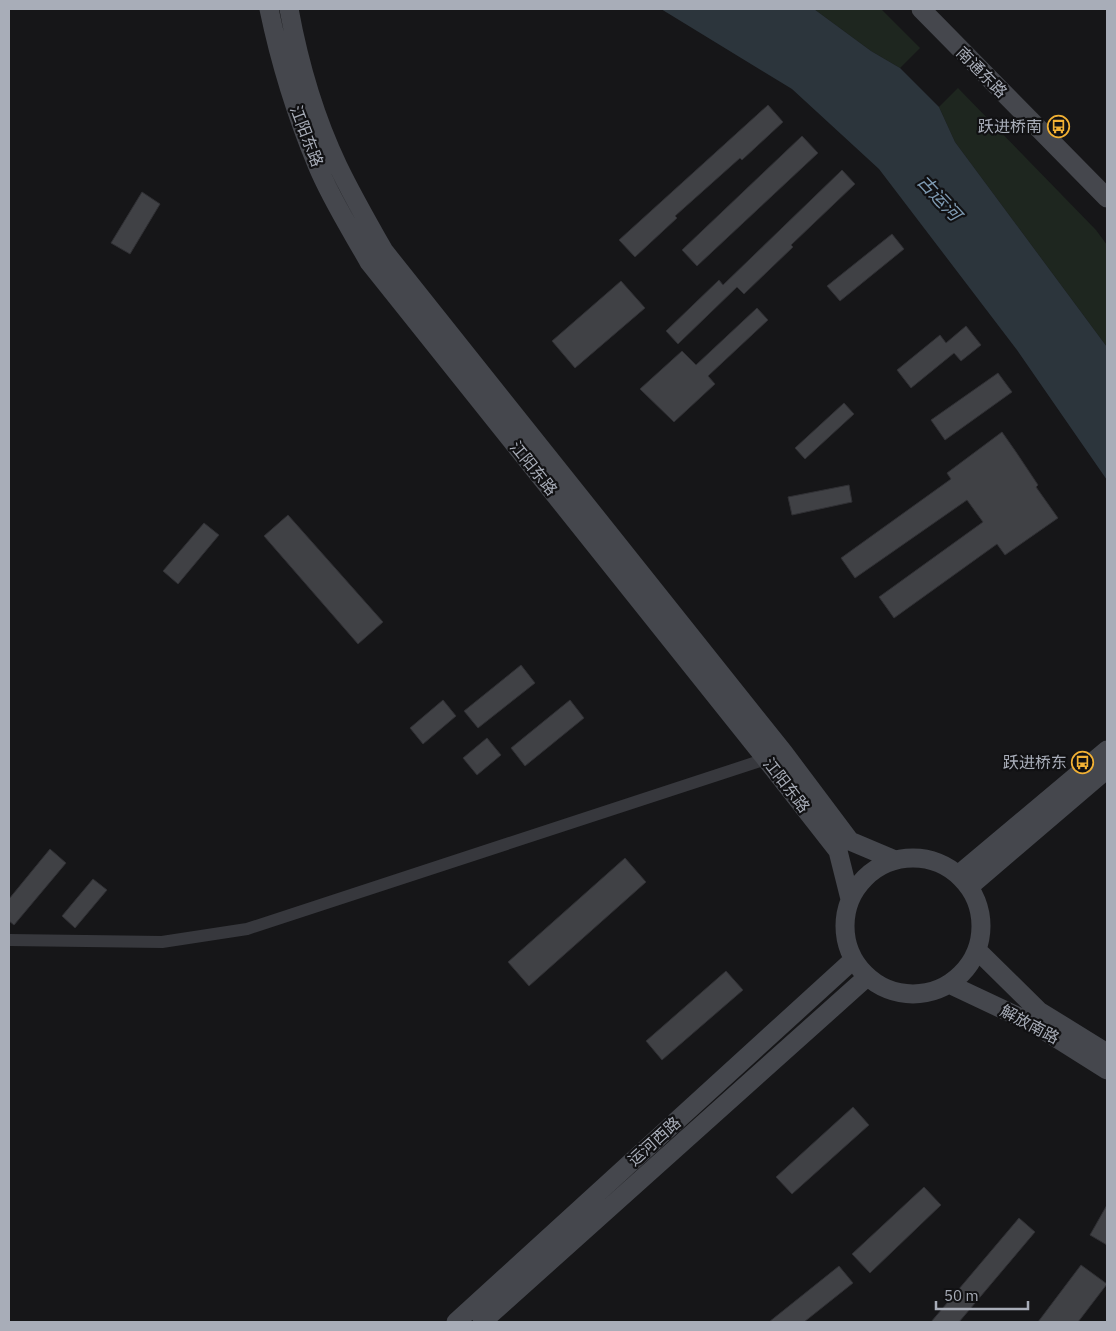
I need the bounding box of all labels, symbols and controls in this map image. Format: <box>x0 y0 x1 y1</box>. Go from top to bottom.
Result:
street label: 南通东路 <box>952 42 1012 102</box>
street label: 江阳东路 <box>286 103 328 169</box>
bus stop icon: 跃进桥南 <box>1046 114 1070 138</box>
place label: 跃进桥南 <box>978 116 1042 136</box>
water label: 古运河 <box>913 170 968 227</box>
street label: 江阳东路 <box>506 437 562 499</box>
bus stop icon: 跃进桥东 <box>1071 750 1095 774</box>
place label: 跃进桥东 <box>1003 752 1067 772</box>
street label: 江阳东路 <box>759 754 815 816</box>
street label: 解放南路 <box>997 1000 1063 1048</box>
street label: 运河西路 <box>624 1112 684 1170</box>
scale bar <box>936 1278 1028 1310</box>
text: 50 m <box>944 1286 979 1305</box>

